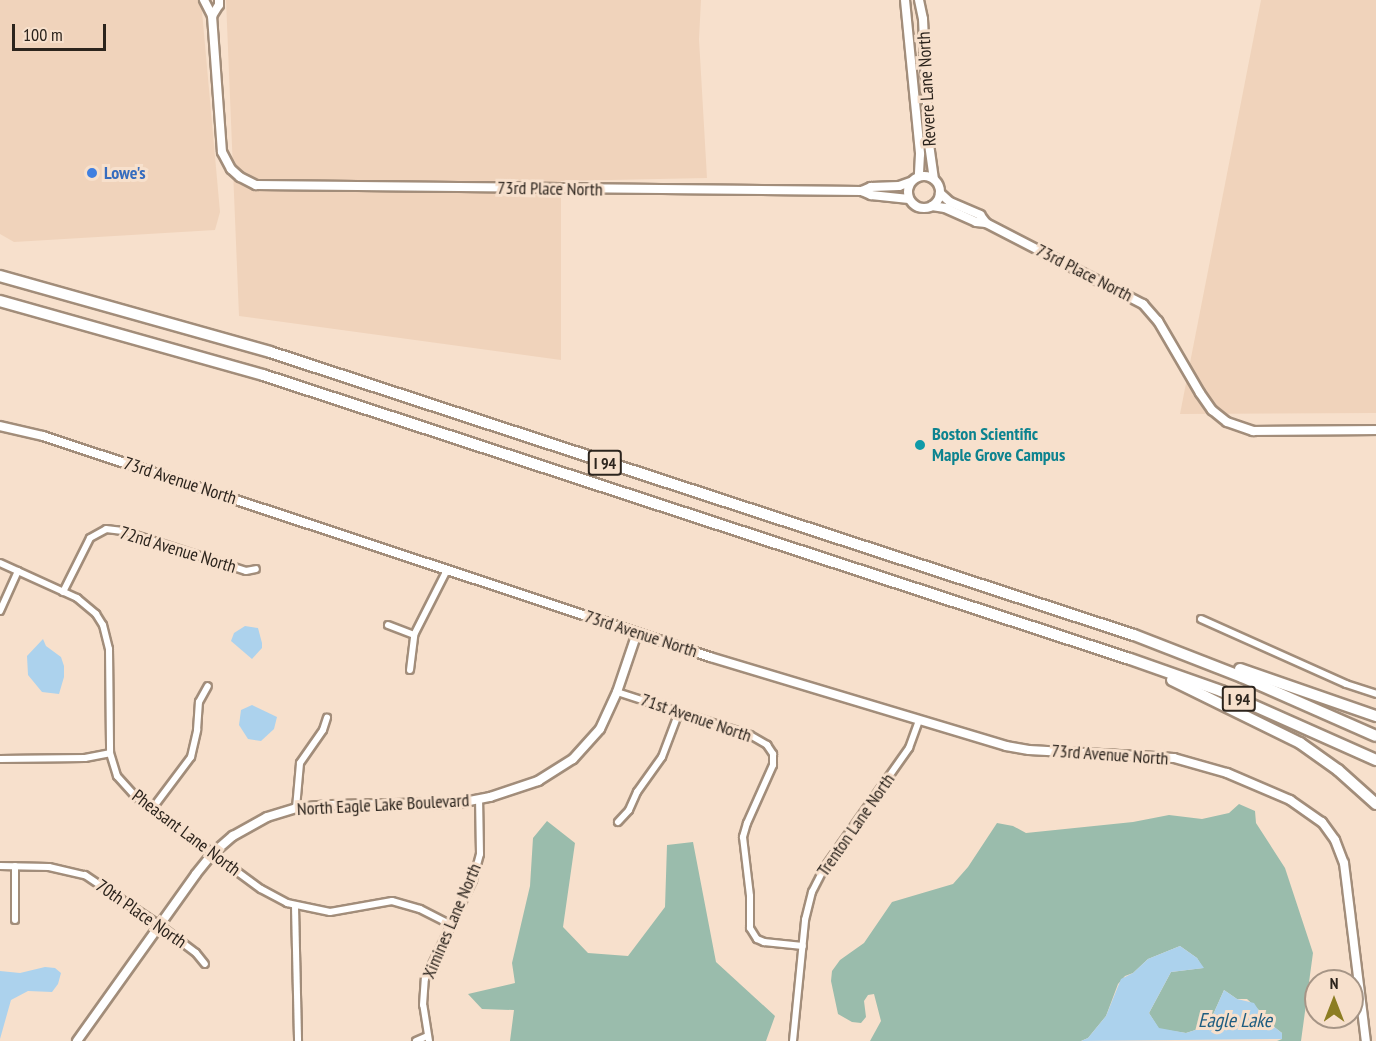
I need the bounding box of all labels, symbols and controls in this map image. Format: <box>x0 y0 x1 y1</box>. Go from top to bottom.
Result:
scale bar <box>15 12 110 50</box>
text: 100 m <box>23 23 63 46</box>
street label: Revere Lane North <box>913 31 941 147</box>
place label: Lowe's <box>104 162 146 184</box>
marker: Lowe's <box>85 166 99 180</box>
street label: 73rd Place North <box>497 177 603 201</box>
street label: 73rd Place North <box>1032 239 1136 307</box>
place label: Boston Scientific Maple Grove Campus <box>932 424 1066 466</box>
marker: Boston Scientific Maple Grove Campus <box>913 438 927 452</box>
road number: I 94 <box>587 450 623 476</box>
street label: 73rd Avenue North <box>121 453 239 509</box>
street label: 72nd Avenue North <box>117 522 239 578</box>
street label: 73rd Avenue North <box>582 606 700 662</box>
road number: I 94 <box>1221 686 1257 712</box>
street label: 71st Avenue North <box>638 689 754 747</box>
street label: 73rd Avenue North <box>1051 740 1169 770</box>
street label: Trenton Lane North <box>813 770 899 880</box>
street label: Pheasant Lane North <box>128 785 244 881</box>
street label: North Eagle Lake Boulevard <box>296 790 470 820</box>
street label: Ximines Lane North <box>418 860 486 982</box>
street label: 70th Place North <box>92 875 190 953</box>
north arrow <box>1304 969 1364 1029</box>
text: N <box>1330 973 1338 993</box>
water label: Eagle Lake <box>1198 1008 1272 1032</box>

